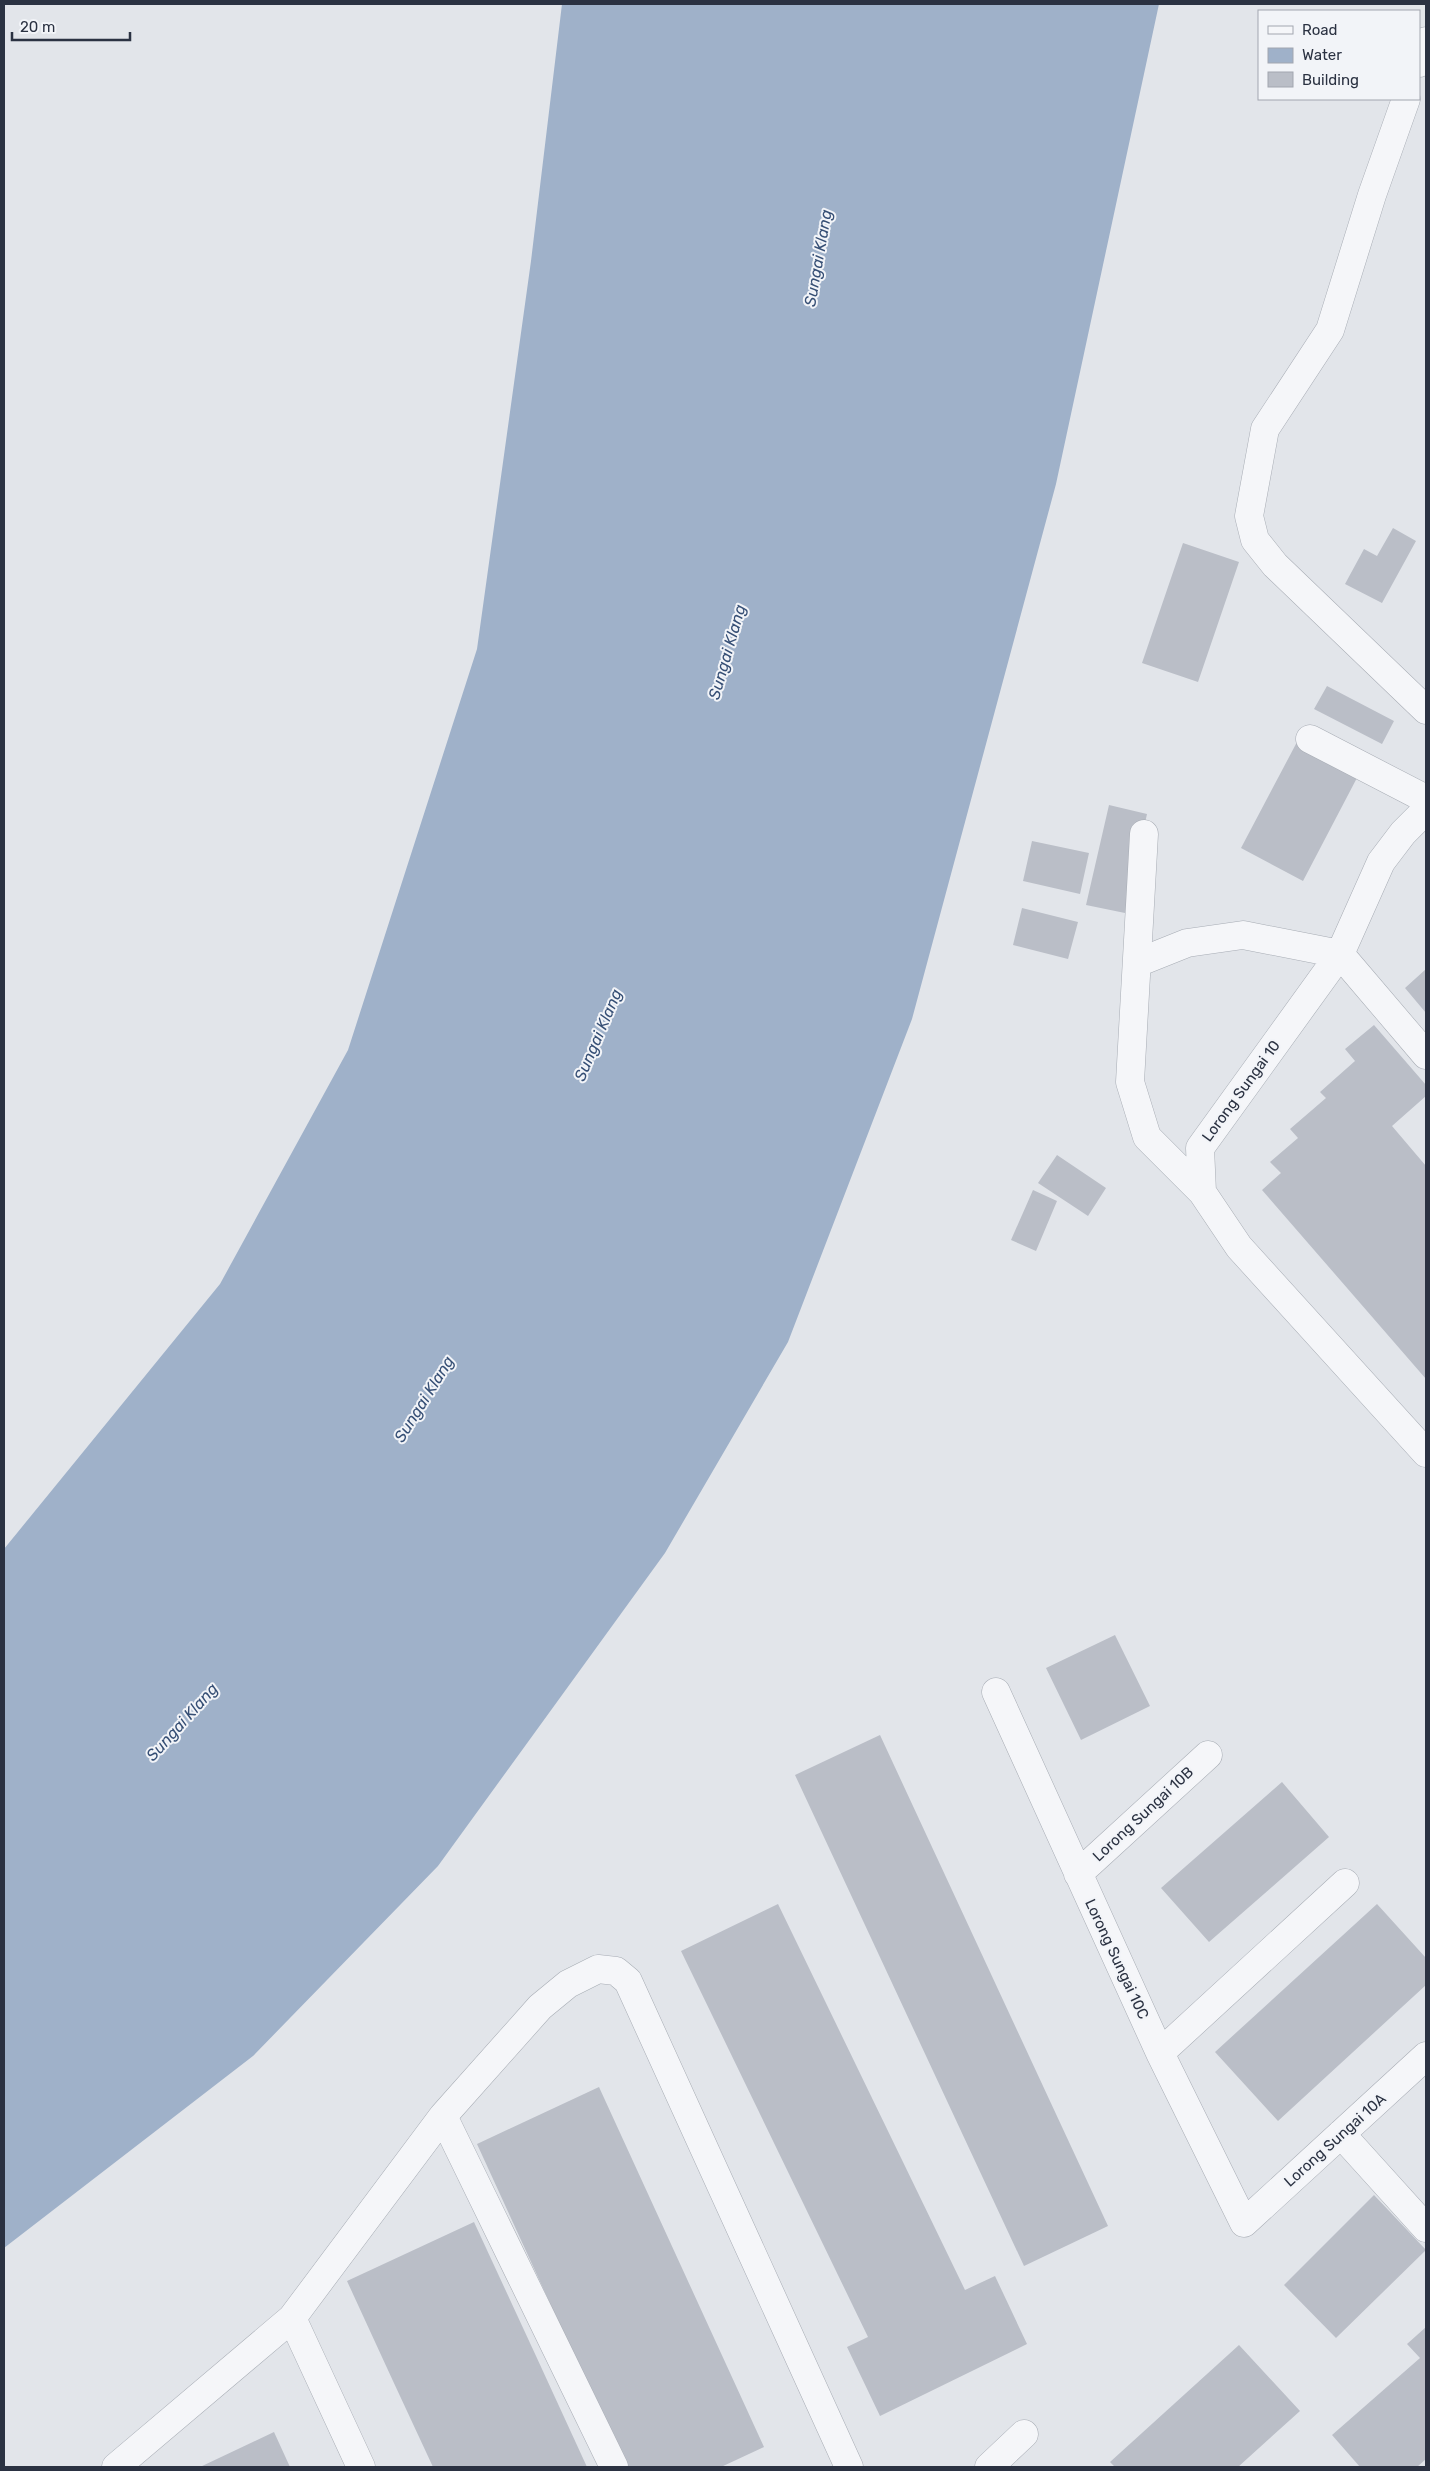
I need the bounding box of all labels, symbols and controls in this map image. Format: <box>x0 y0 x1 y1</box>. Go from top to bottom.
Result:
scale bar <box>12 10 130 42</box>
legend <box>1258 10 1420 100</box>
text: 20 m <box>20 18 55 36</box>
text: Road <box>1302 21 1338 39</box>
text: Water <box>1302 46 1342 64</box>
text: Building <box>1302 71 1359 89</box>
water label: Sungai Klang <box>800 208 836 308</box>
water label: Sungai Klang <box>704 602 750 702</box>
water label: Sungai Klang <box>570 986 626 1084</box>
street label: Lorong Sungai 10 <box>1198 1037 1284 1145</box>
water label: Sungai Klang <box>390 1352 458 1446</box>
water label: Sungai Klang <box>142 1679 222 1765</box>
street label: Lorong Sungai 10B <box>1089 1763 1197 1865</box>
street label: Lorong Sungai 10C <box>1081 1896 1153 2022</box>
street label: Lorong Sungai 10A <box>1280 2090 1390 2190</box>

